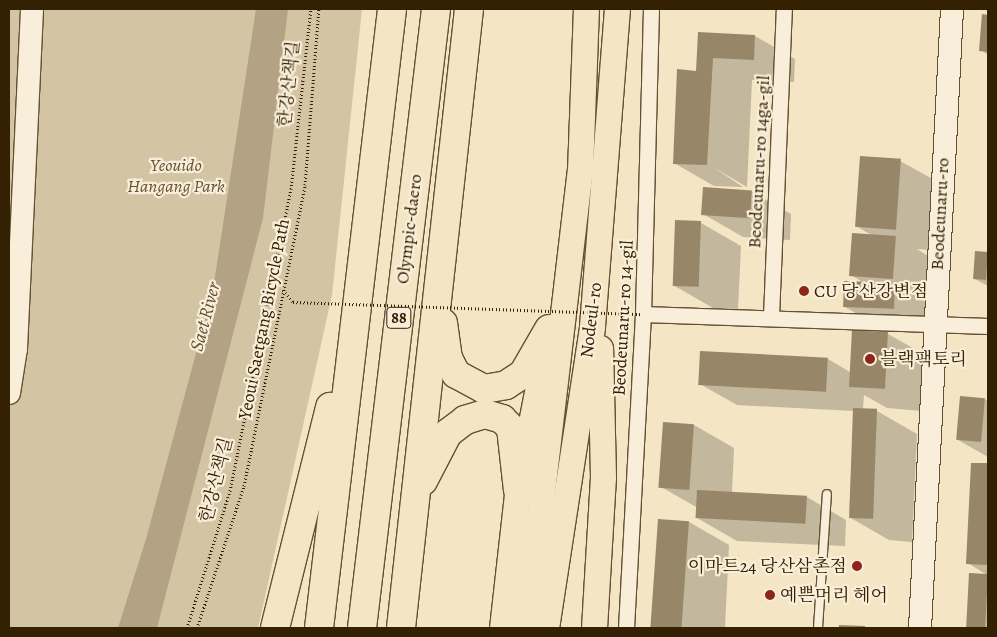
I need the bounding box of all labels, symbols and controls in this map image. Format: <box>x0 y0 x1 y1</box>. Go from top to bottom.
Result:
street label: 한강산책길 <box>274 40 304 128</box>
street label: Beodeunaru-ro 14ga-gil <box>744 75 774 249</box>
park label: Yeouido Hangang Park <box>127 155 225 198</box>
street label: Beodeunaru-ro <box>926 157 954 271</box>
street label: Olympic-daero <box>392 173 426 285</box>
street label: Yeoui Saetgang Bicycle Path <box>234 217 294 421</box>
street label: Beodeunaru-ro 14-gil <box>608 240 638 396</box>
water label: Saet River <box>186 280 226 354</box>
place label: CU 당산강변점 <box>814 280 928 302</box>
street label: Nodeul-ro <box>576 281 606 359</box>
marker: CU 당산강변점 <box>798 285 810 297</box>
road number: 88 <box>385 304 413 332</box>
place label: 블랙팩토리 <box>880 348 967 370</box>
marker: 블랙팩토리 <box>864 353 876 365</box>
street label: 한강산책길 <box>195 435 237 525</box>
place label: 이마트24 당산삼촌점 <box>688 555 847 577</box>
marker: 이마트24 당산삼촌점 <box>851 560 863 572</box>
place label: 예쁜머리 헤어 <box>780 584 888 606</box>
marker: 예쁜머리 헤어 <box>764 589 776 601</box>

